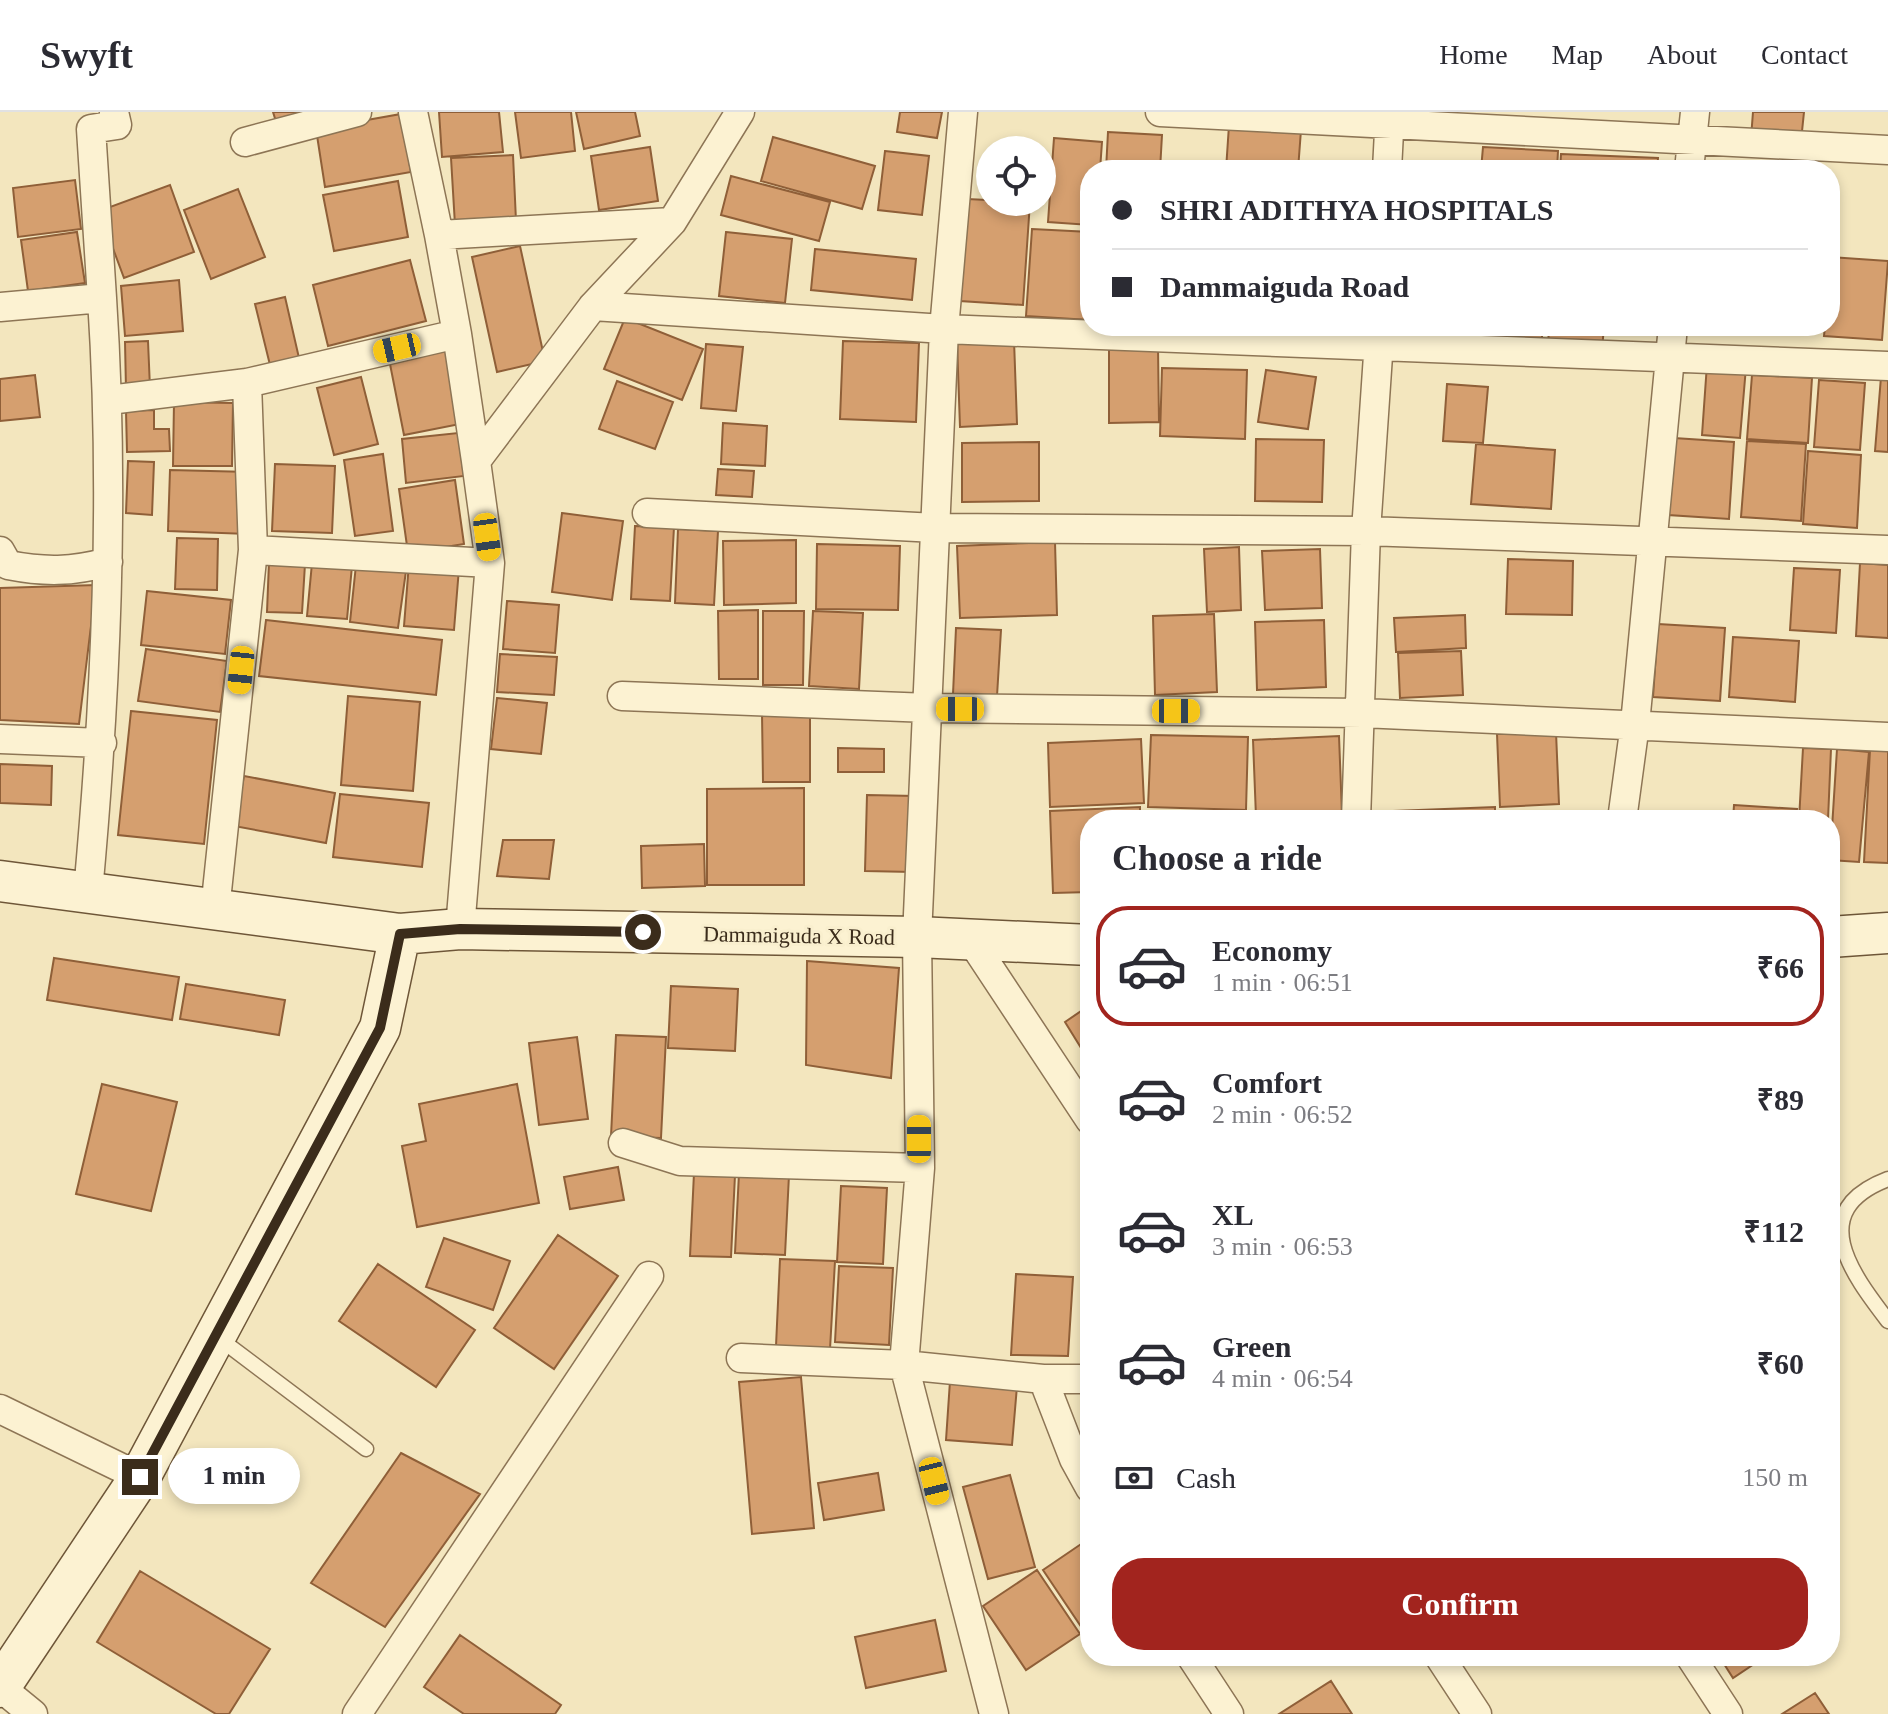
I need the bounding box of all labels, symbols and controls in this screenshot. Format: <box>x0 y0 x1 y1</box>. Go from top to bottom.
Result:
text: Swyft <box>40 34 133 76</box>
text: Home <box>1439 39 1508 70</box>
text: Map <box>1552 39 1603 70</box>
text: About <box>1647 39 1717 70</box>
text: Contact <box>1761 39 1848 70</box>
map controls <box>976 136 1056 216</box>
button: locate <box>976 136 1056 216</box>
text: SHRI ADITHYA HOSPITALS <box>1160 193 1553 226</box>
text: Dammaiguda Road <box>1160 270 1409 303</box>
car <box>371 331 423 365</box>
car <box>472 512 502 562</box>
car <box>227 645 255 695</box>
car <box>936 697 984 721</box>
car <box>1152 699 1200 723</box>
text: Choose a ride <box>1112 838 1322 878</box>
route start <box>625 914 661 950</box>
street label: Dammaiguda X Road <box>703 921 895 950</box>
icon: car <box>1116 930 1188 1002</box>
text: Economy <box>1212 934 1332 967</box>
text: ₹66 <box>1757 951 1804 984</box>
text: 1 min · 06:51 <box>1212 968 1353 997</box>
icon: car <box>1116 1062 1188 1134</box>
text: Comfort <box>1212 1066 1322 1099</box>
text: ₹89 <box>1757 1083 1804 1116</box>
text: 2 min · 06:52 <box>1212 1100 1353 1129</box>
car <box>907 1115 931 1163</box>
icon: car <box>1116 1194 1188 1266</box>
text: XL <box>1212 1198 1254 1231</box>
text: ₹112 <box>1743 1215 1804 1248</box>
text: 3 min · 06:53 <box>1212 1232 1353 1261</box>
icon: car <box>1116 1326 1188 1398</box>
text: Green <box>1212 1330 1291 1363</box>
text: ₹60 <box>1757 1347 1804 1380</box>
text: 4 min · 06:54 <box>1212 1364 1353 1393</box>
callout: 1 min <box>168 1449 300 1505</box>
car <box>917 1455 951 1507</box>
icon: cash <box>1112 1456 1156 1500</box>
route end <box>122 1459 158 1495</box>
text: 1 min <box>203 1461 265 1490</box>
text: Cash <box>1176 1461 1236 1494</box>
text: 150 m <box>1742 1463 1808 1492</box>
button: Confirm <box>1112 1558 1808 1650</box>

